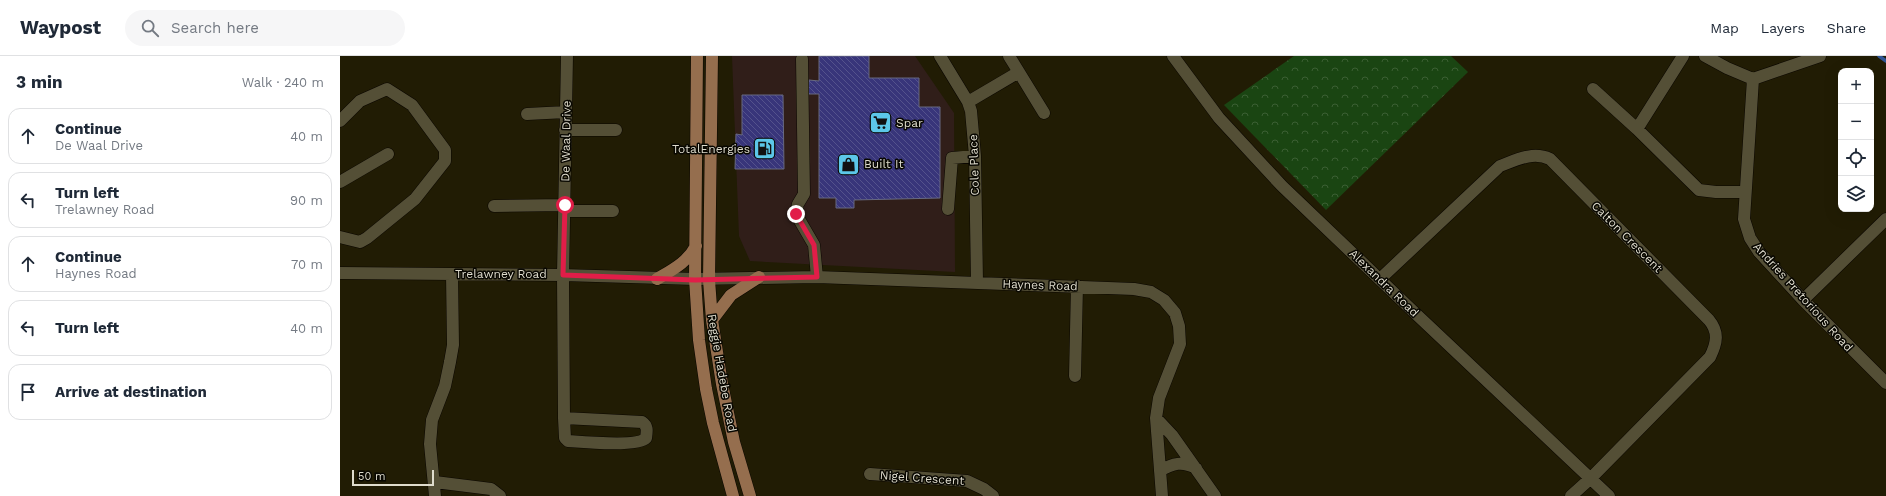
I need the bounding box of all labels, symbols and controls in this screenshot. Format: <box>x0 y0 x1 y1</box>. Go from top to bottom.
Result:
search box <box>125 10 405 46</box>
text: Waypost <box>20 16 101 39</box>
icon: search <box>139 17 161 39</box>
text: Search here <box>171 19 259 37</box>
text: Map <box>1710 20 1739 36</box>
text: Layers <box>1761 20 1805 36</box>
text: Share <box>1827 20 1866 36</box>
map controls <box>1838 68 1874 212</box>
button: + <box>1838 68 1874 104</box>
text: 3 min <box>16 72 62 92</box>
text: Walk · 240 m <box>242 75 324 90</box>
street label: De Waal Drive <box>558 100 574 182</box>
button: − <box>1838 104 1874 140</box>
supermarket icon: Spar <box>867 110 893 136</box>
place label: Spar <box>896 116 923 130</box>
text: Continue <box>55 120 122 138</box>
icon: ahead <box>17 125 39 147</box>
text: 40 m <box>290 129 323 144</box>
street label: Cole Place <box>966 134 982 196</box>
fuel station icon: TotalEnergies <box>752 136 778 162</box>
text: De Waal Drive <box>55 138 143 153</box>
button: locate <box>1838 140 1874 176</box>
place label: TotalEnergies <box>672 142 750 156</box>
shop icon: Built It <box>836 151 862 177</box>
place label: Built It <box>864 157 904 171</box>
button: layers <box>1838 176 1874 212</box>
text: Turn left <box>55 184 119 202</box>
icon: left <box>17 189 39 211</box>
text: 90 m <box>290 193 323 208</box>
route start <box>556 196 574 214</box>
street label: Calton Crescent <box>1589 199 1665 275</box>
text: Trelawney Road <box>55 202 154 217</box>
route end <box>787 205 805 223</box>
street label: Andries Pretorious Road <box>1750 240 1856 354</box>
street label: Alexandra Road <box>1346 246 1422 320</box>
text: Continue <box>55 248 122 266</box>
icon: ahead <box>17 253 39 275</box>
text: 70 m <box>291 257 323 272</box>
text: Haynes Road <box>55 266 137 281</box>
street label: Trelawney Road <box>455 267 547 281</box>
street label: Haynes Road <box>1002 277 1078 293</box>
street label: Reggie Hadebe Road <box>705 313 739 433</box>
icon: left <box>17 317 39 339</box>
text: Turn left <box>55 319 119 337</box>
text: 40 m <box>290 321 323 336</box>
icon: arrive <box>17 381 39 403</box>
text: Arrive at destination <box>55 383 207 401</box>
scale bar <box>352 468 434 487</box>
street label: Nigel Crescent <box>879 468 965 488</box>
text: 50 m <box>358 470 385 483</box>

